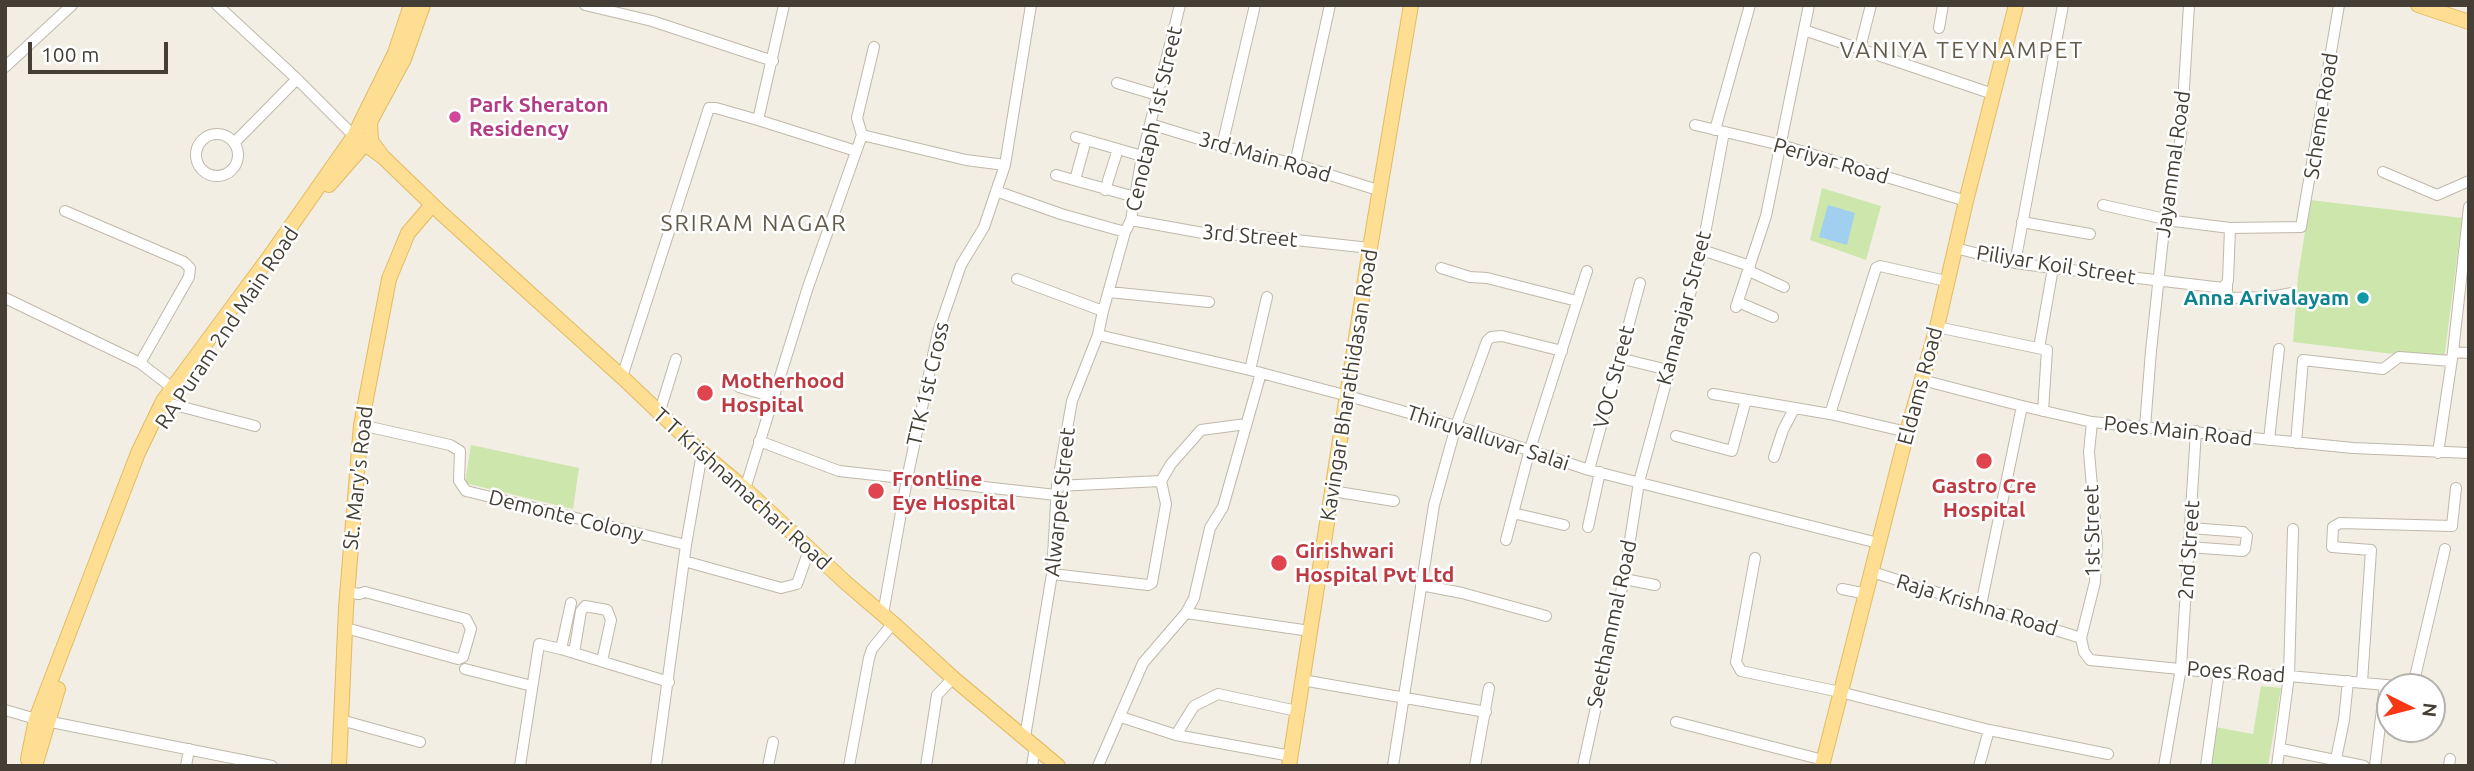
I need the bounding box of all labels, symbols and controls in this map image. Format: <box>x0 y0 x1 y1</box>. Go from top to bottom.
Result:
street label: Cenotaph 1st Street <box>1120 24 1188 214</box>
scale bar <box>32 28 172 72</box>
district label: VANIYA TEYNAMPET <box>1842 36 2082 64</box>
text: 100 m <box>41 42 99 66</box>
street label: Scheme Road <box>2299 51 2343 181</box>
street label: Jayammal Road <box>2150 89 2196 239</box>
place label: Park Sheraton Residency <box>469 92 609 142</box>
marker: Park Sheraton Residency <box>447 109 463 125</box>
street label: 3rd Main Road <box>1196 126 1334 188</box>
street label: Periyar Road <box>1770 133 1892 189</box>
district label: SRIRAM NAGAR <box>662 209 846 237</box>
street label: 3rd Street <box>1201 219 1299 253</box>
street label: RA Puram 2nd Main Road <box>150 222 304 434</box>
street label: Kamarajar Street <box>1651 228 1717 388</box>
street label: Piliyar Koil Street <box>1975 240 2137 290</box>
street label: Kavingar Bharathidasan Road <box>1315 247 1383 523</box>
place label: Anna Arivalayam <box>2184 285 2349 311</box>
marker: Anna Arivalayam <box>2355 290 2371 306</box>
street label: TTK 1st Cross <box>901 319 955 449</box>
street label: VOC Street <box>1588 323 1640 431</box>
street label: Eldams Road <box>1892 324 1948 448</box>
place label: Motherhood Hospital <box>721 368 845 418</box>
marker: Motherhood Hospital <box>695 383 715 403</box>
street label: Thiruvalluvar Salai <box>1403 400 1573 476</box>
street label: T T Krishnamachari Road <box>648 403 836 575</box>
street label: St. Mary's Road <box>338 405 378 551</box>
street label: Poes Main Road <box>2102 411 2254 451</box>
street label: Alwarpet Street <box>1040 426 1080 578</box>
marker: Gastro Cre Hospital <box>1974 451 1994 471</box>
place label: Frontline Eye Hospital <box>892 466 1015 516</box>
place label: Gastro Cre Hospital <box>1932 473 2036 523</box>
marker: Frontline Eye Hospital <box>866 481 886 501</box>
street label: 1st Street <box>2079 484 2105 578</box>
street label: Demonte Colony <box>486 485 646 547</box>
street label: 2nd Street <box>2173 499 2205 601</box>
place label: Girishwari Hospital Pvt Ltd <box>1295 538 1454 588</box>
street label: Seethammal Road <box>1582 538 1642 710</box>
marker: Girishwari Hospital Pvt Ltd <box>1269 553 1289 573</box>
street label: Raja Krishna Road <box>1893 568 2061 642</box>
street label: Poes Road <box>2186 656 2286 688</box>
north arrow <box>2376 673 2446 743</box>
text: N <box>2418 702 2442 718</box>

